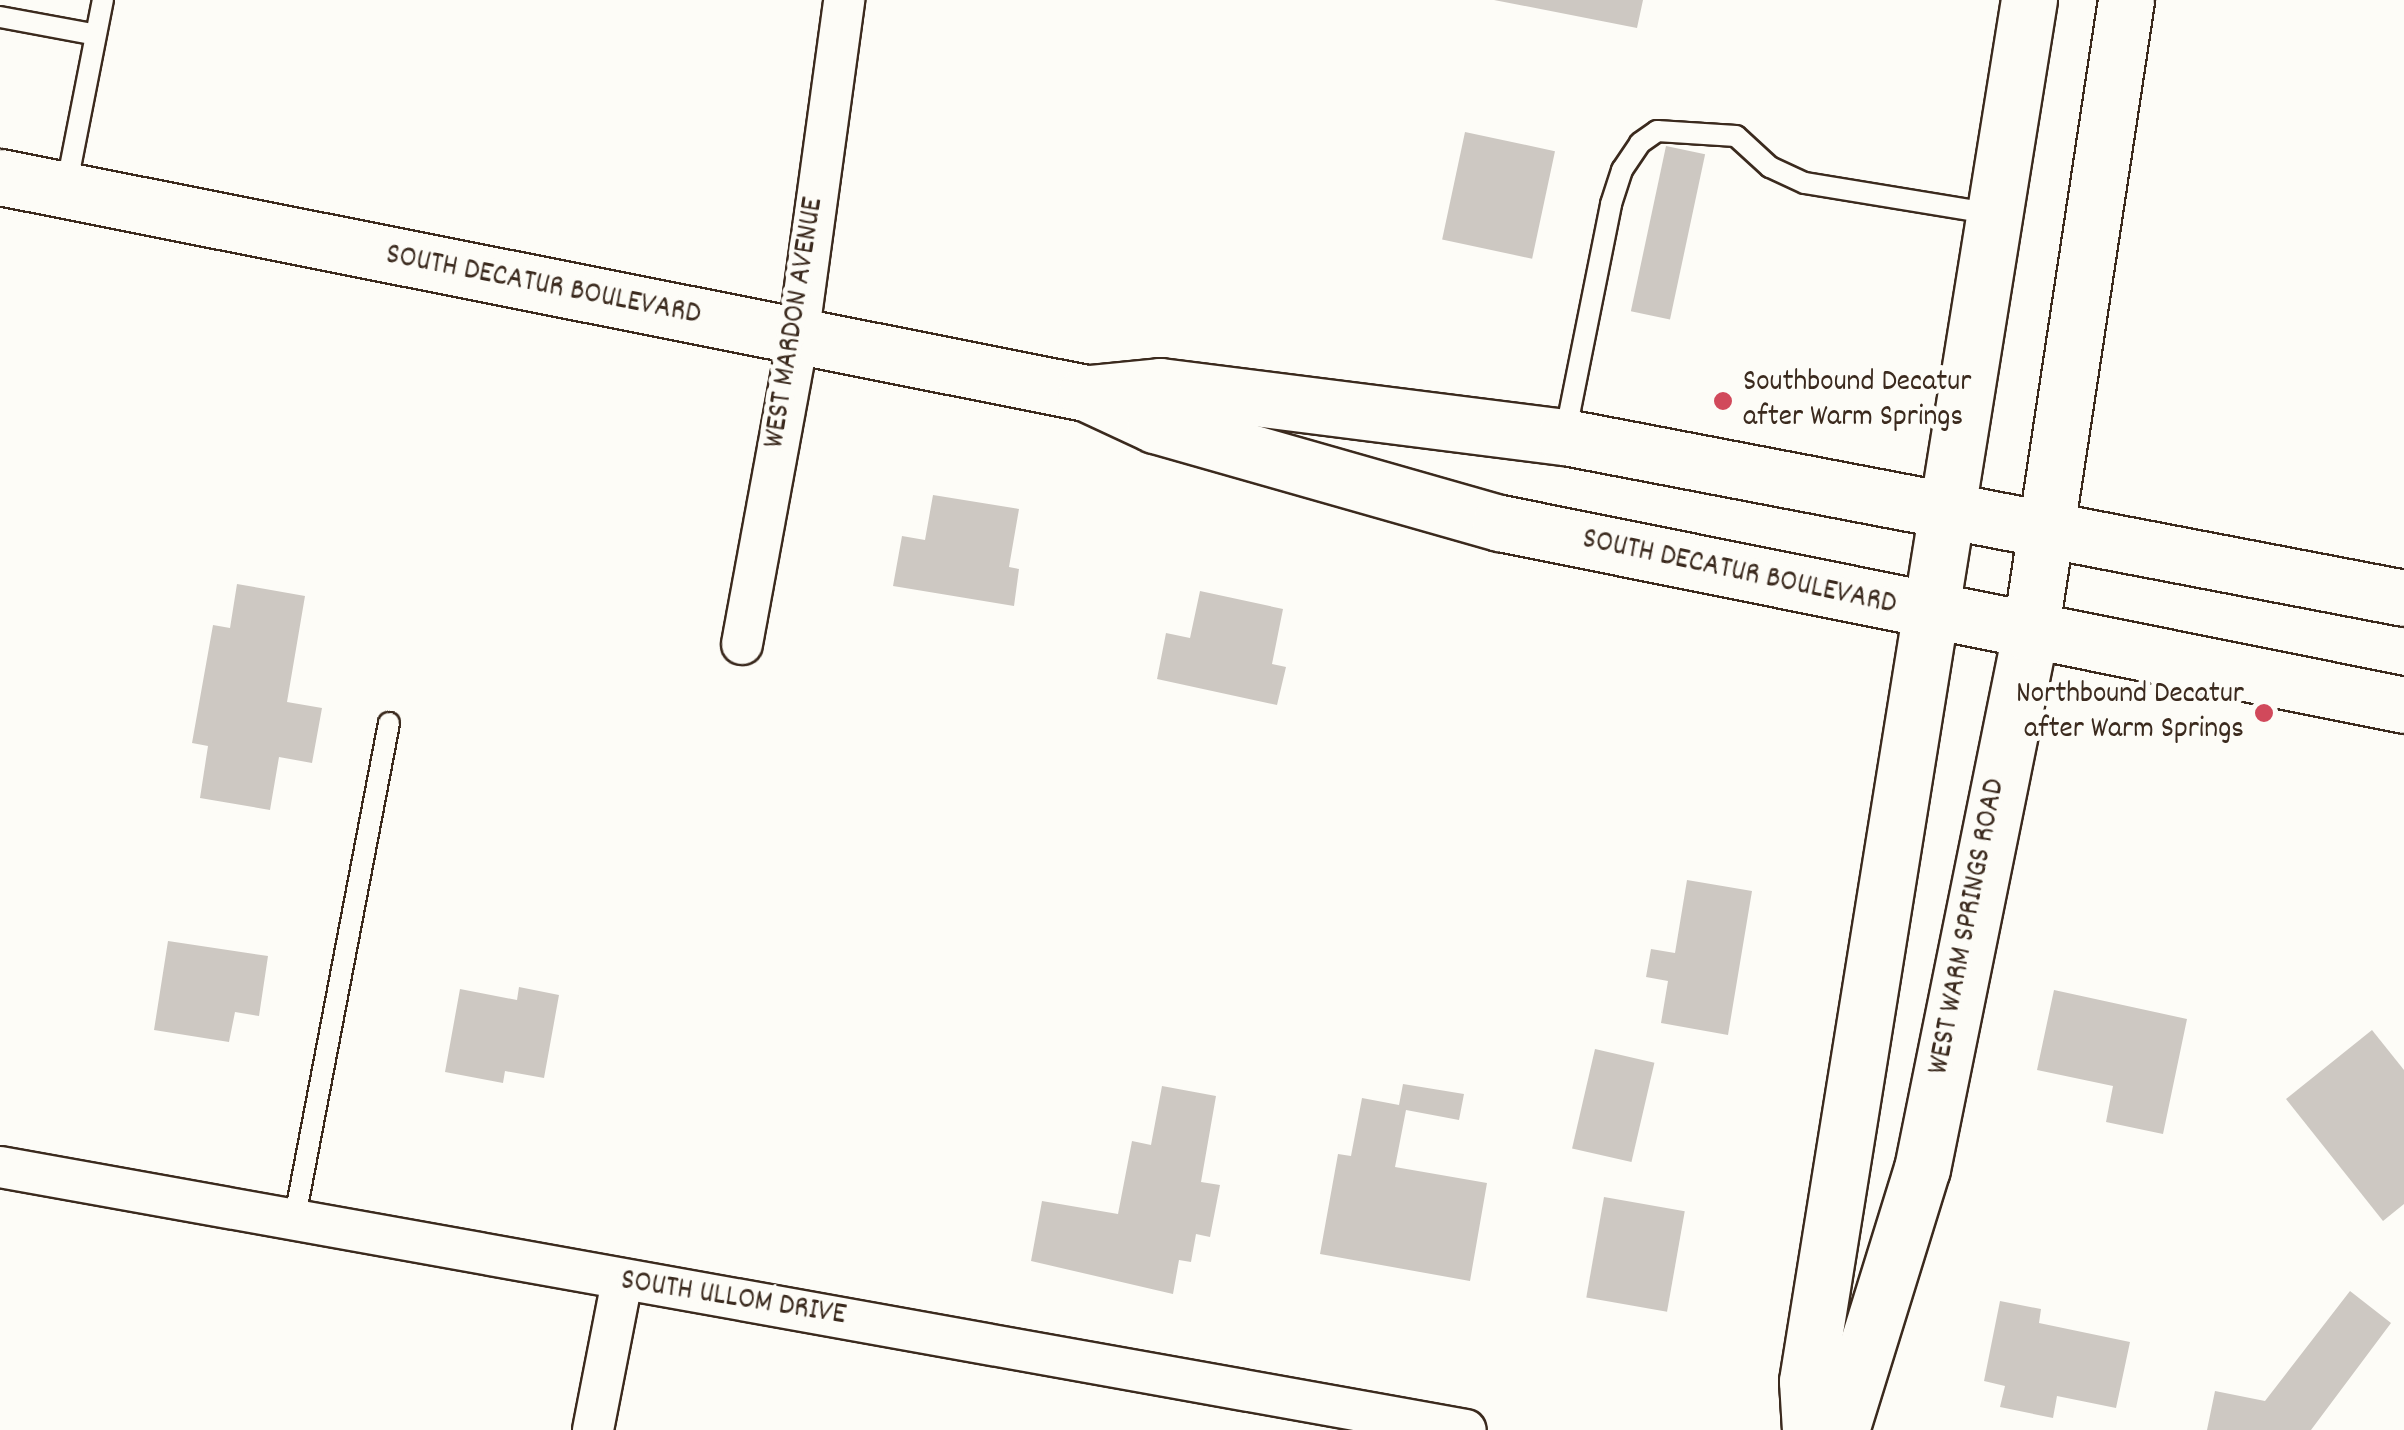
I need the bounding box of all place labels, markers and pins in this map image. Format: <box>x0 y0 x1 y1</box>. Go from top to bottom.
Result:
place label: Southbound Decatur after Warm Springs <box>1743 366 1971 436</box>
marker: Southbound Decatur after Warm Springs <box>1712 390 1734 412</box>
place label: Northbound Decatur after Warm Springs <box>2016 678 2244 748</box>
marker: Northbound Decatur after Warm Springs <box>2253 702 2275 724</box>

